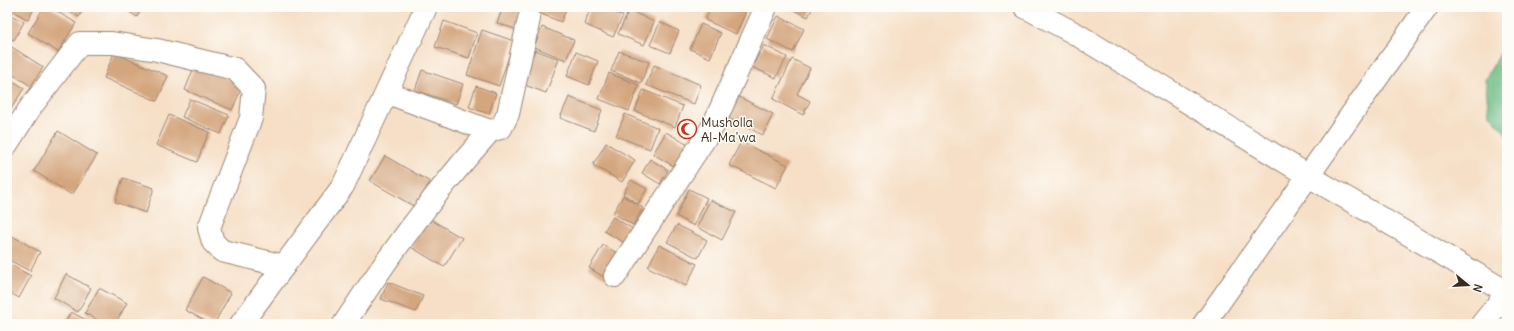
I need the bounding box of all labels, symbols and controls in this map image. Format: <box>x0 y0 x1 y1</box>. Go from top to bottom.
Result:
place label: Musholla Al-Ma'wa <box>701 114 756 146</box>
mosque icon: Musholla Al-Ma'wa <box>676 118 698 140</box>
north arrow <box>1448 265 1488 305</box>
text: N <box>1470 282 1485 294</box>

